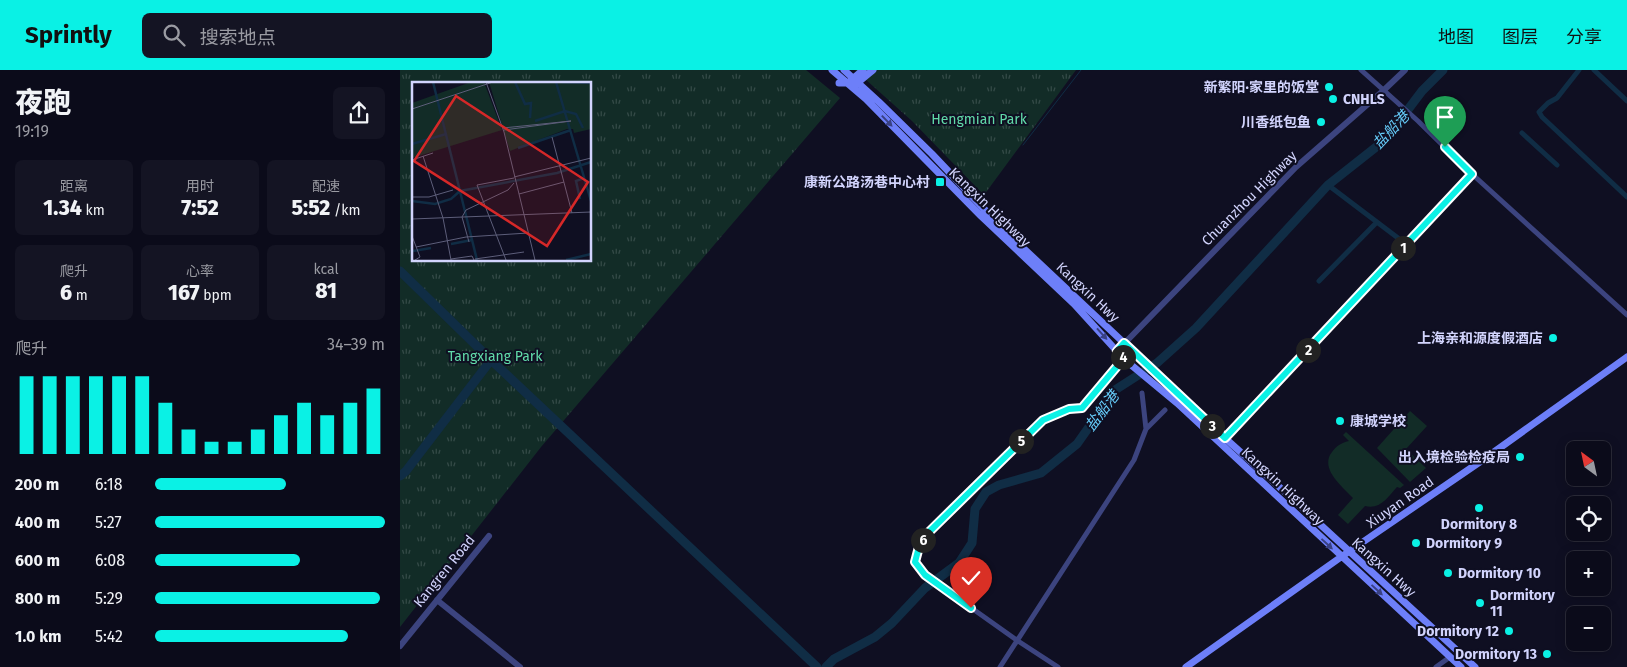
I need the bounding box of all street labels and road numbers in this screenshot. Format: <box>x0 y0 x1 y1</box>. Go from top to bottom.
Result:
street label: Chuanzhou Highway <box>1198 147 1300 249</box>
street label: Kangxin Highway <box>945 164 1034 251</box>
street label: Kangxin Hwy <box>1052 259 1123 326</box>
street label: Kangxin Highway <box>1238 444 1328 529</box>
street label: Xiuyan Road <box>1363 473 1437 532</box>
street label: Kangren Road <box>410 532 479 611</box>
street label: Kangxin Hwy <box>1348 534 1419 601</box>

